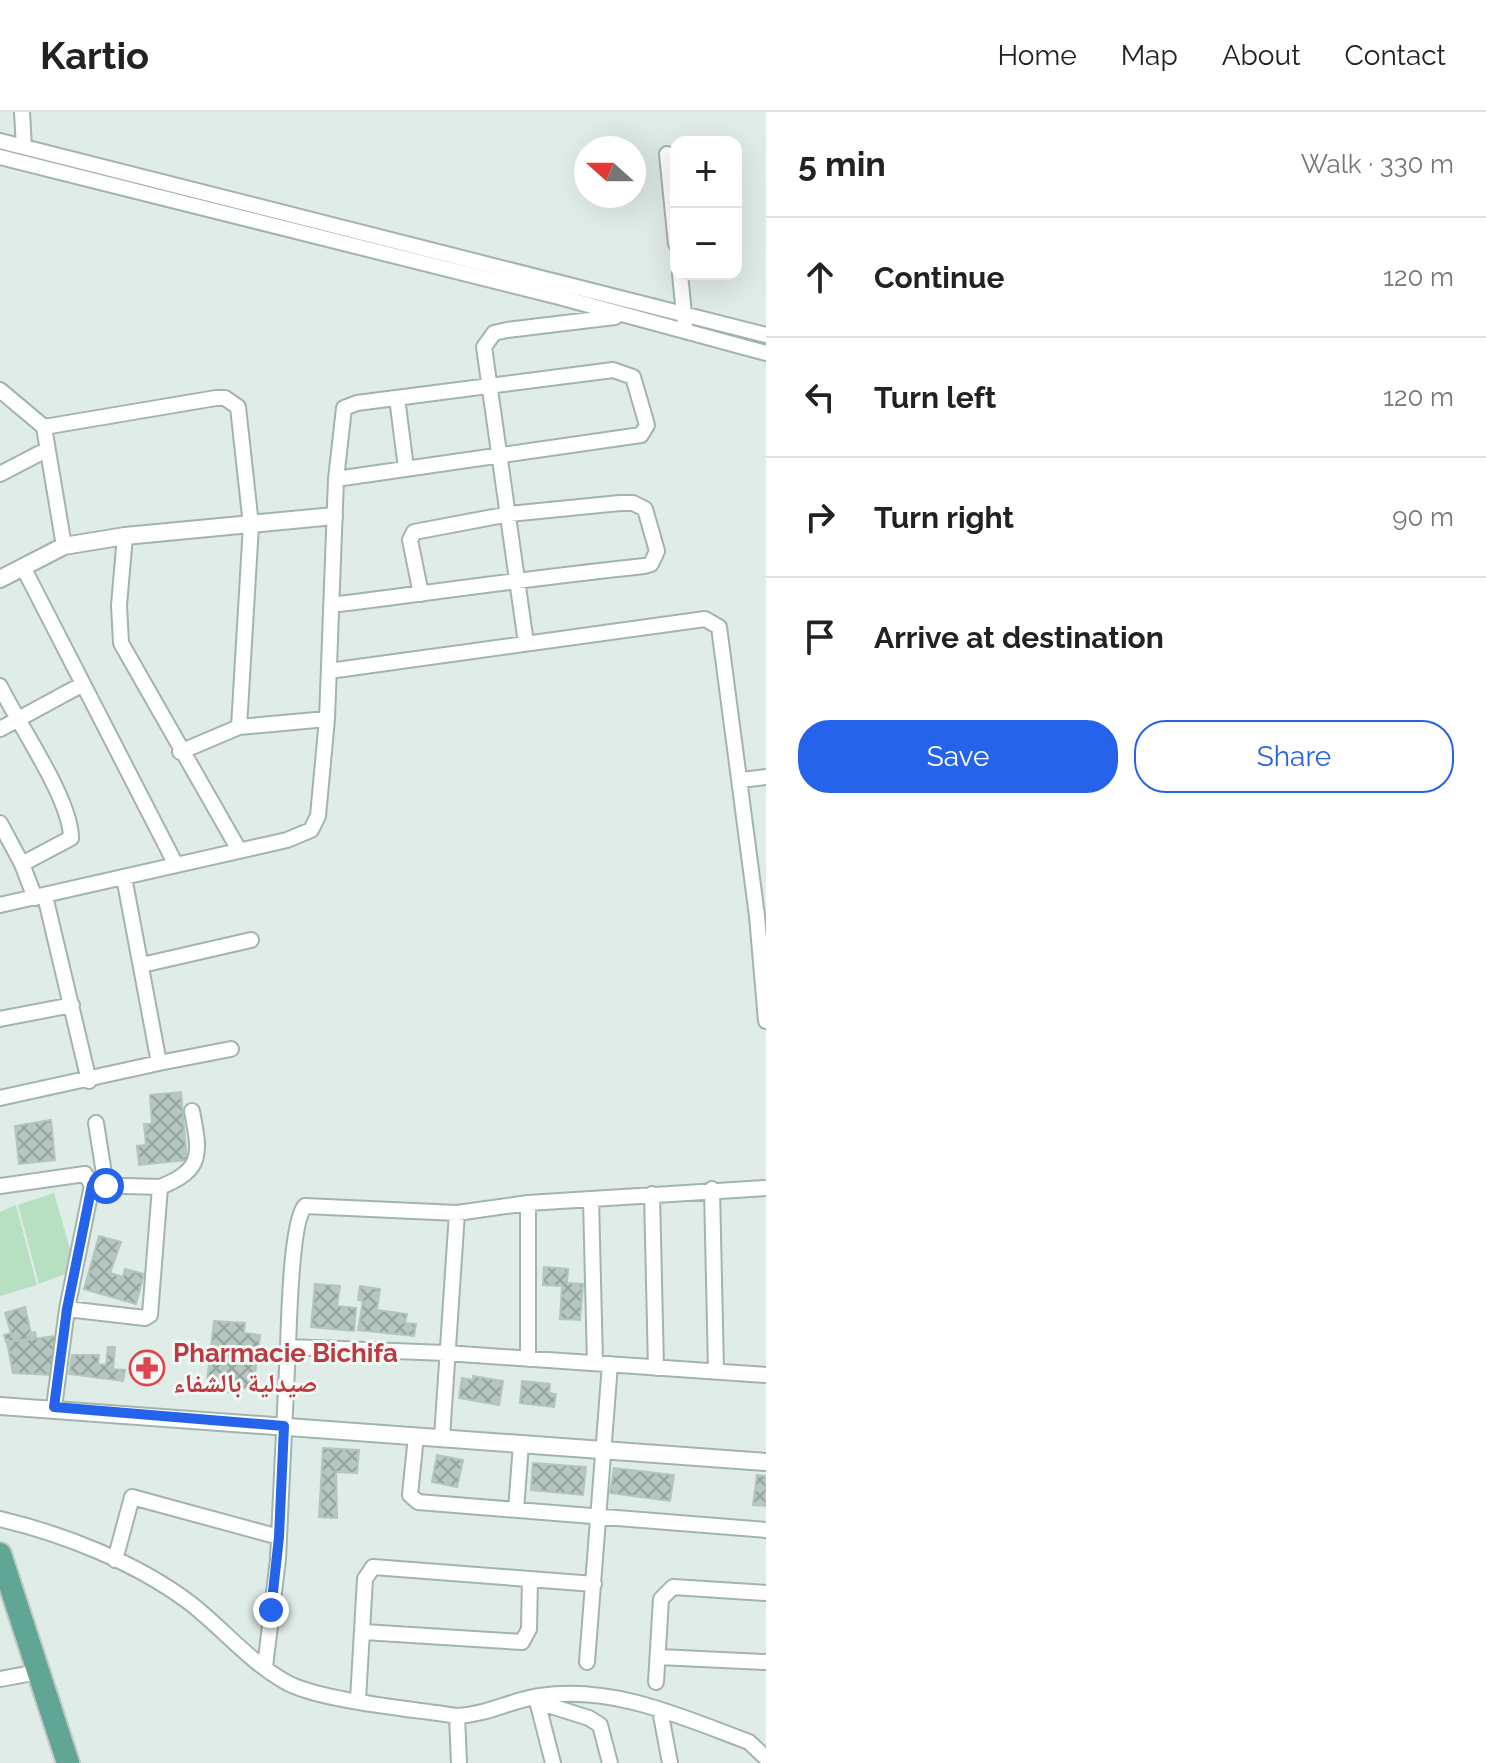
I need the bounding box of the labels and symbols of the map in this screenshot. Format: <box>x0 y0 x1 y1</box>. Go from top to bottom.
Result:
north arrow <box>574 136 646 208</box>
route start <box>88 1168 124 1204</box>
place label: Pharmacie Bichifa صيدلية بالشفاء <box>173 1338 398 1398</box>
pharmacy icon: Pharmacie Bichifa صيدلية بالشفاء <box>128 1349 166 1387</box>
route end <box>253 1592 289 1628</box>

